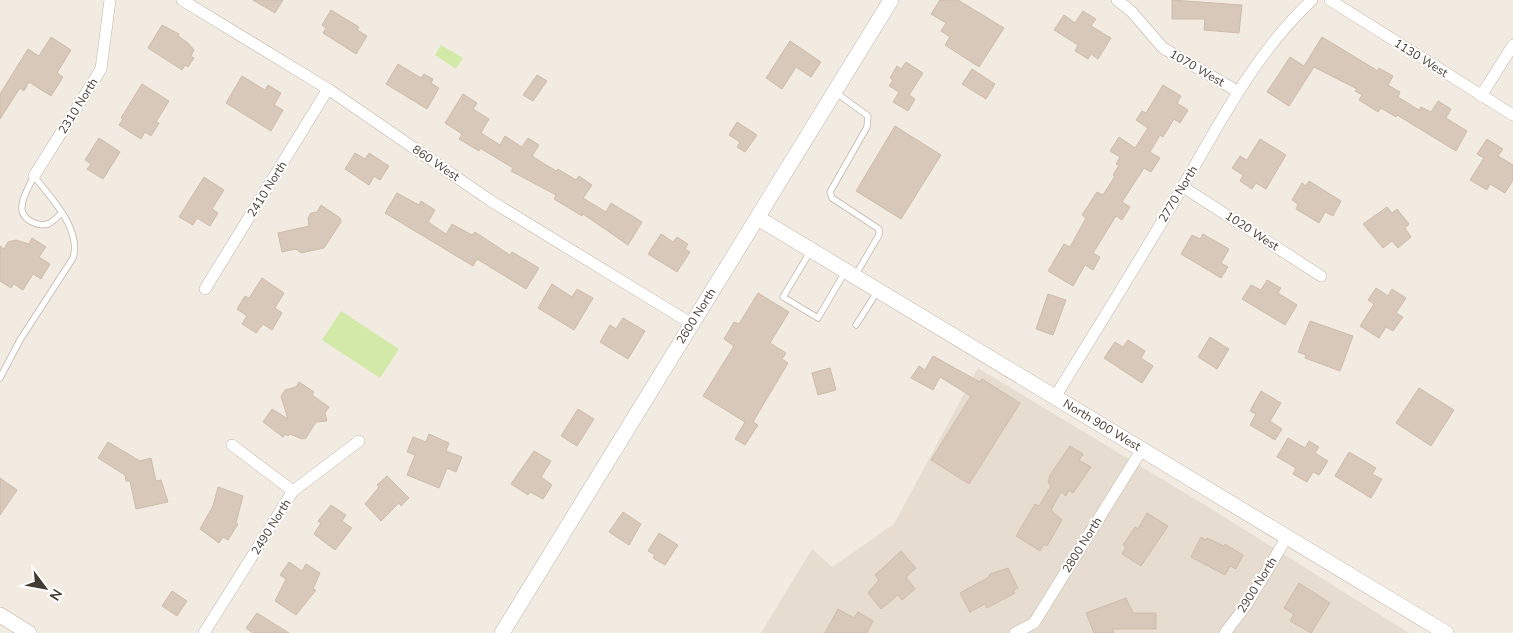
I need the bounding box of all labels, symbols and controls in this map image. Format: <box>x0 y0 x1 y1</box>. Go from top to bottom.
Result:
street label: 1130 West <box>1391 35 1452 81</box>
street label: 1070 West <box>1167 46 1228 90</box>
street label: 2310 North <box>55 75 101 137</box>
street label: 860 West <box>409 141 463 185</box>
street label: 2410 North <box>244 158 290 220</box>
street label: 2770 North <box>1155 163 1201 225</box>
street label: 1020 West <box>1222 208 1282 255</box>
street label: 2600 North <box>673 285 719 347</box>
street label: North 900 West <box>1060 396 1144 455</box>
street label: 2490 North <box>248 496 294 558</box>
street label: 2800 North <box>1059 514 1105 576</box>
street label: 2900 North <box>1234 554 1280 616</box>
north arrow <box>20 563 70 613</box>
text: N <box>45 585 66 604</box>

